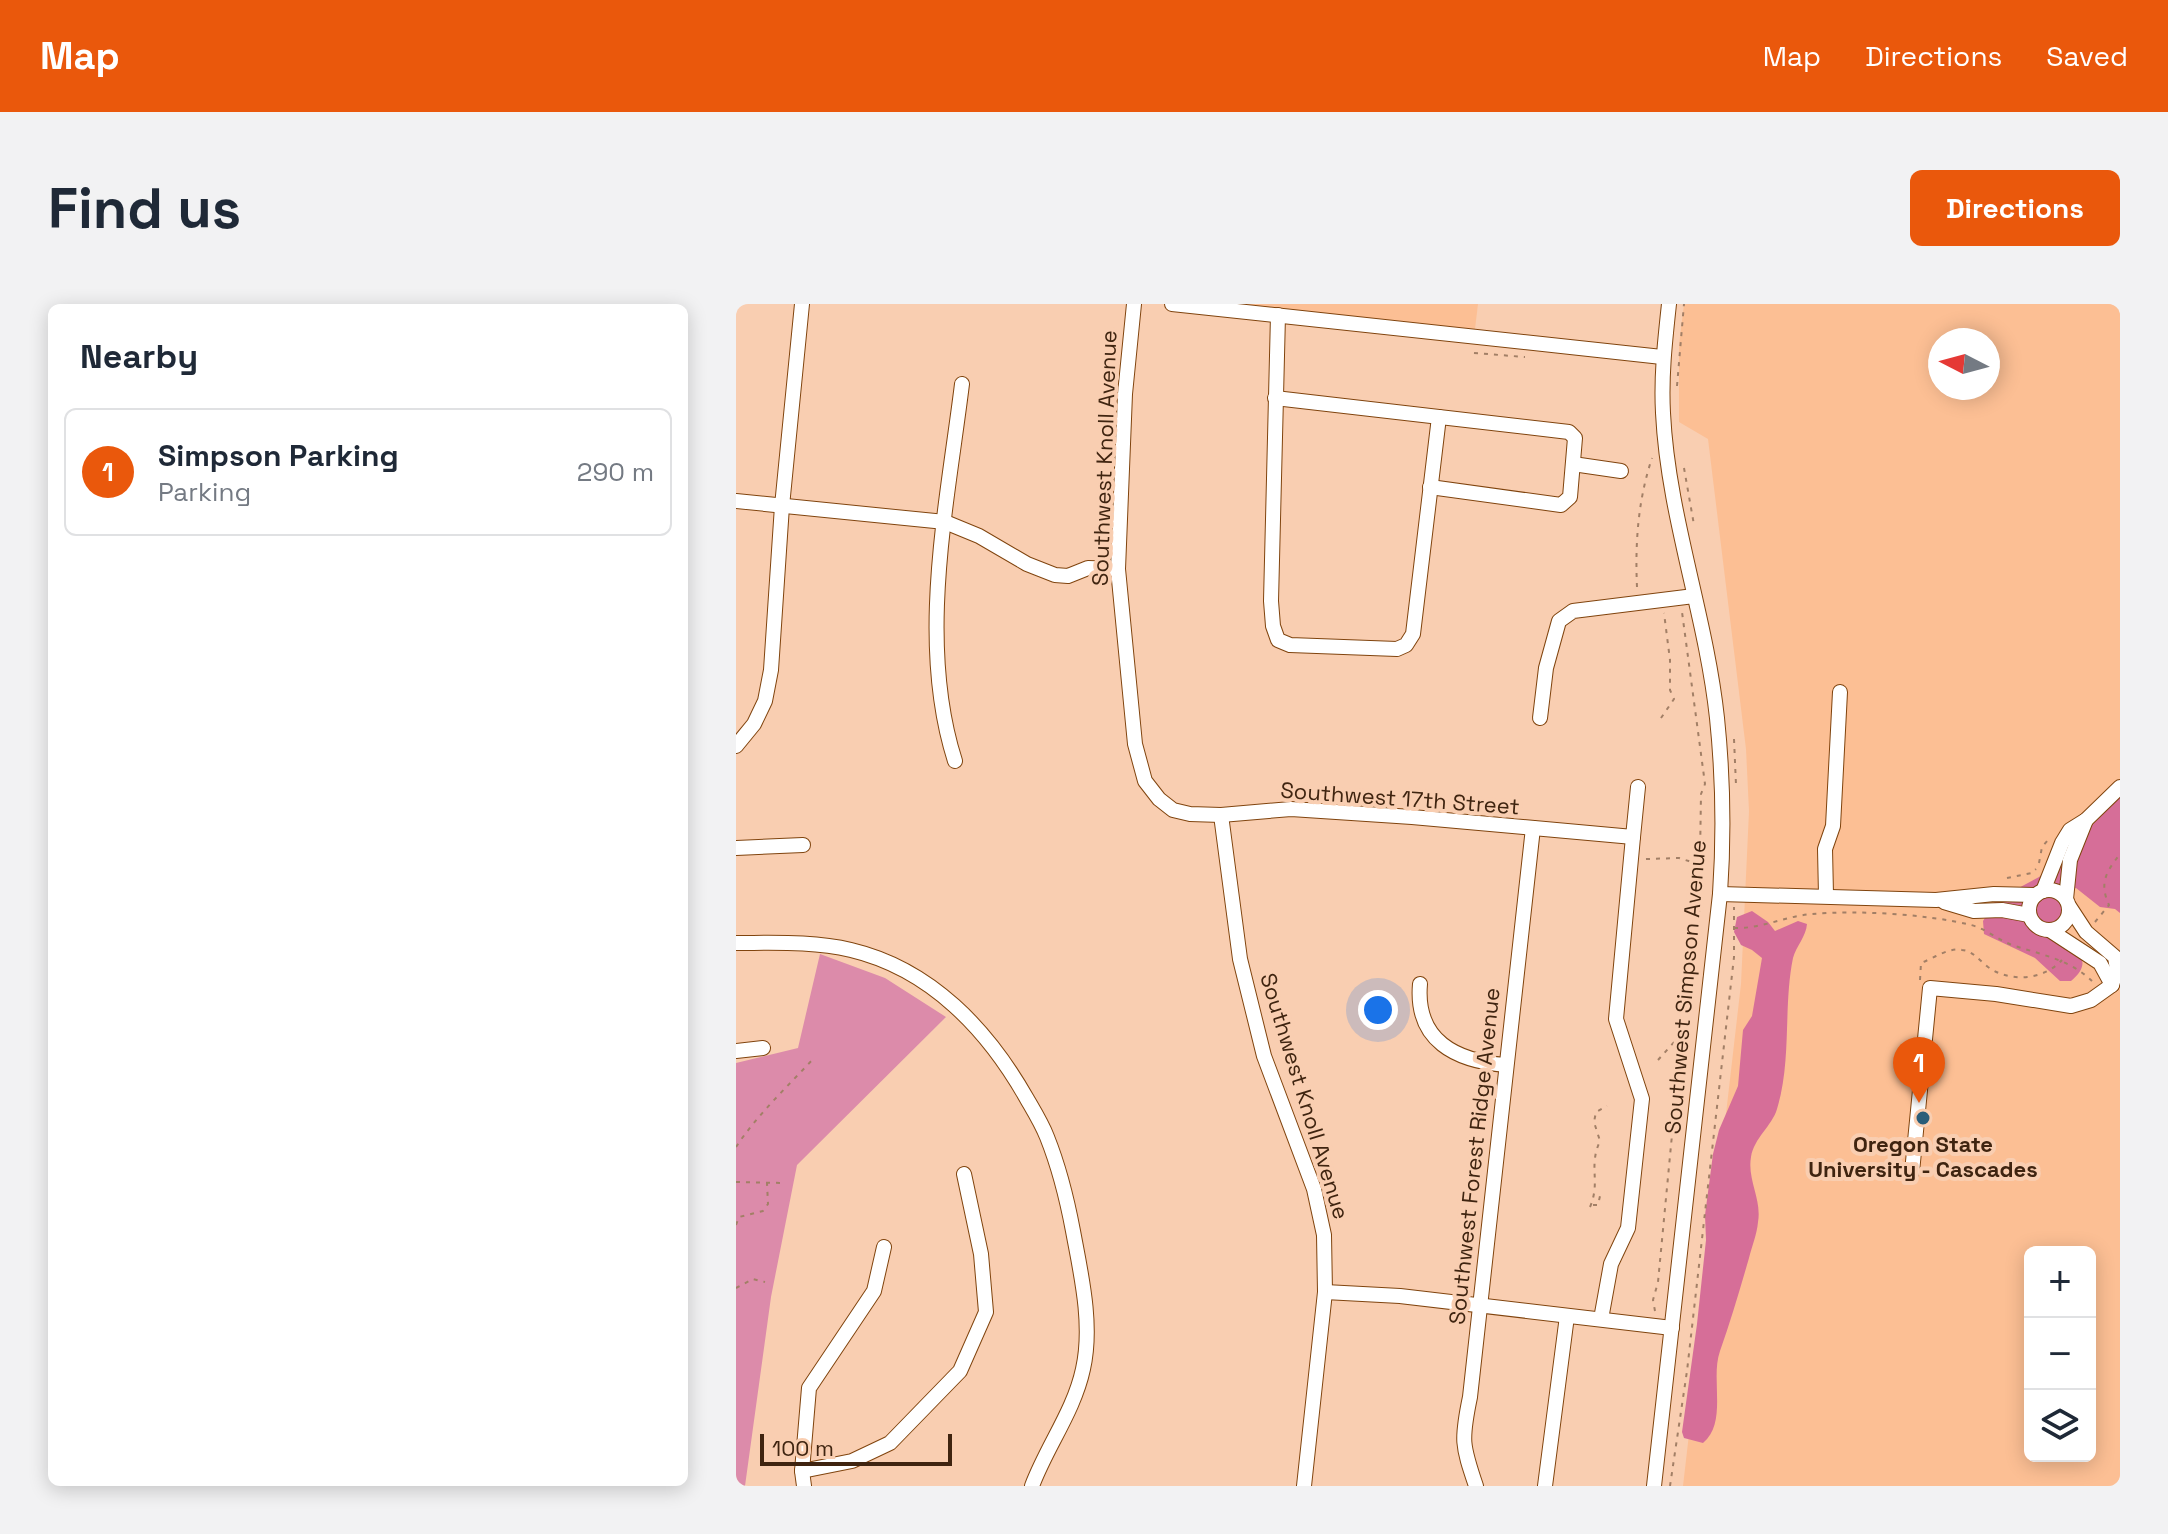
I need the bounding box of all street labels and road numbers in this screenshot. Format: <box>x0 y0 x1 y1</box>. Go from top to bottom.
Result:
street label: Southwest Knoll Avenue <box>1086 330 1122 586</box>
street label: Southwest 17th Street <box>1279 776 1521 820</box>
street label: Southwest Simpson Avenue <box>1658 839 1712 1135</box>
street label: Southwest Knoll Avenue <box>1254 970 1356 1222</box>
street label: Southwest Forest Ridge Avenue <box>1442 986 1506 1326</box>

